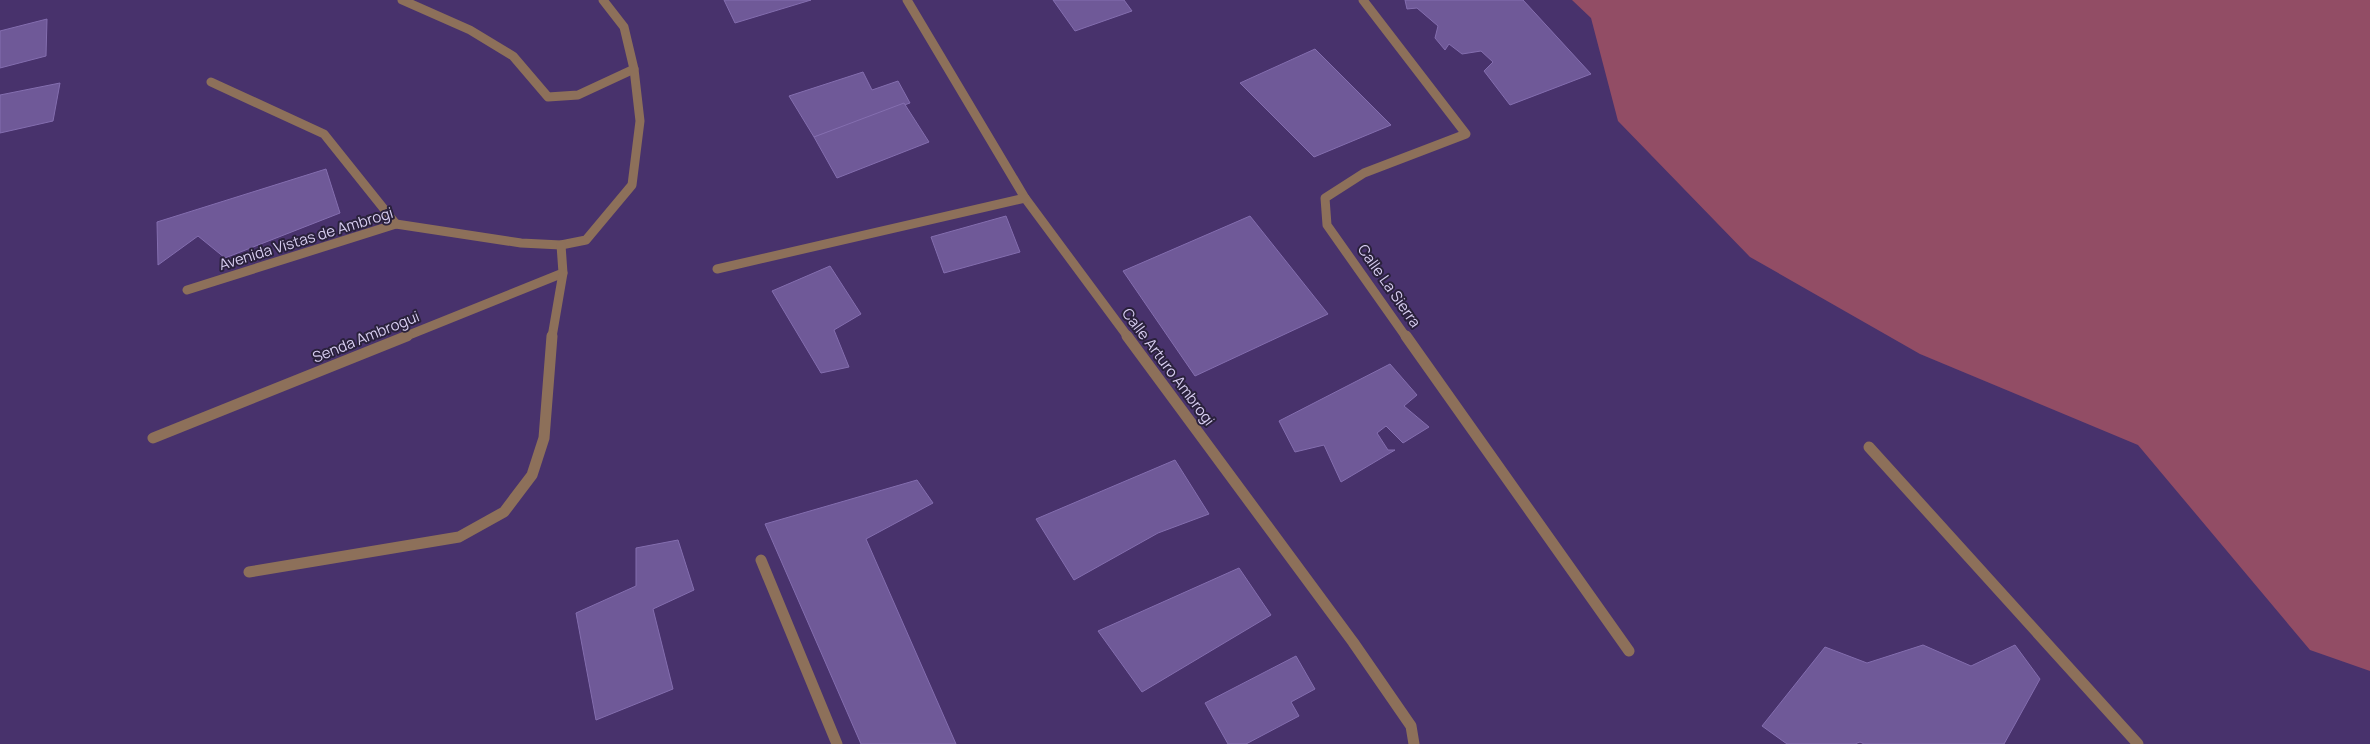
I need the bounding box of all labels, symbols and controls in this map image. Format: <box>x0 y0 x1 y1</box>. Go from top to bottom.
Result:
street label: Avenida Vistas de Ambrogi <box>216 202 395 275</box>
street label: Calle La Sierra <box>1353 240 1426 332</box>
street label: Calle Arturo Ambrogi <box>1117 304 1220 430</box>
street label: Senda Ambrogui <box>309 306 422 368</box>

